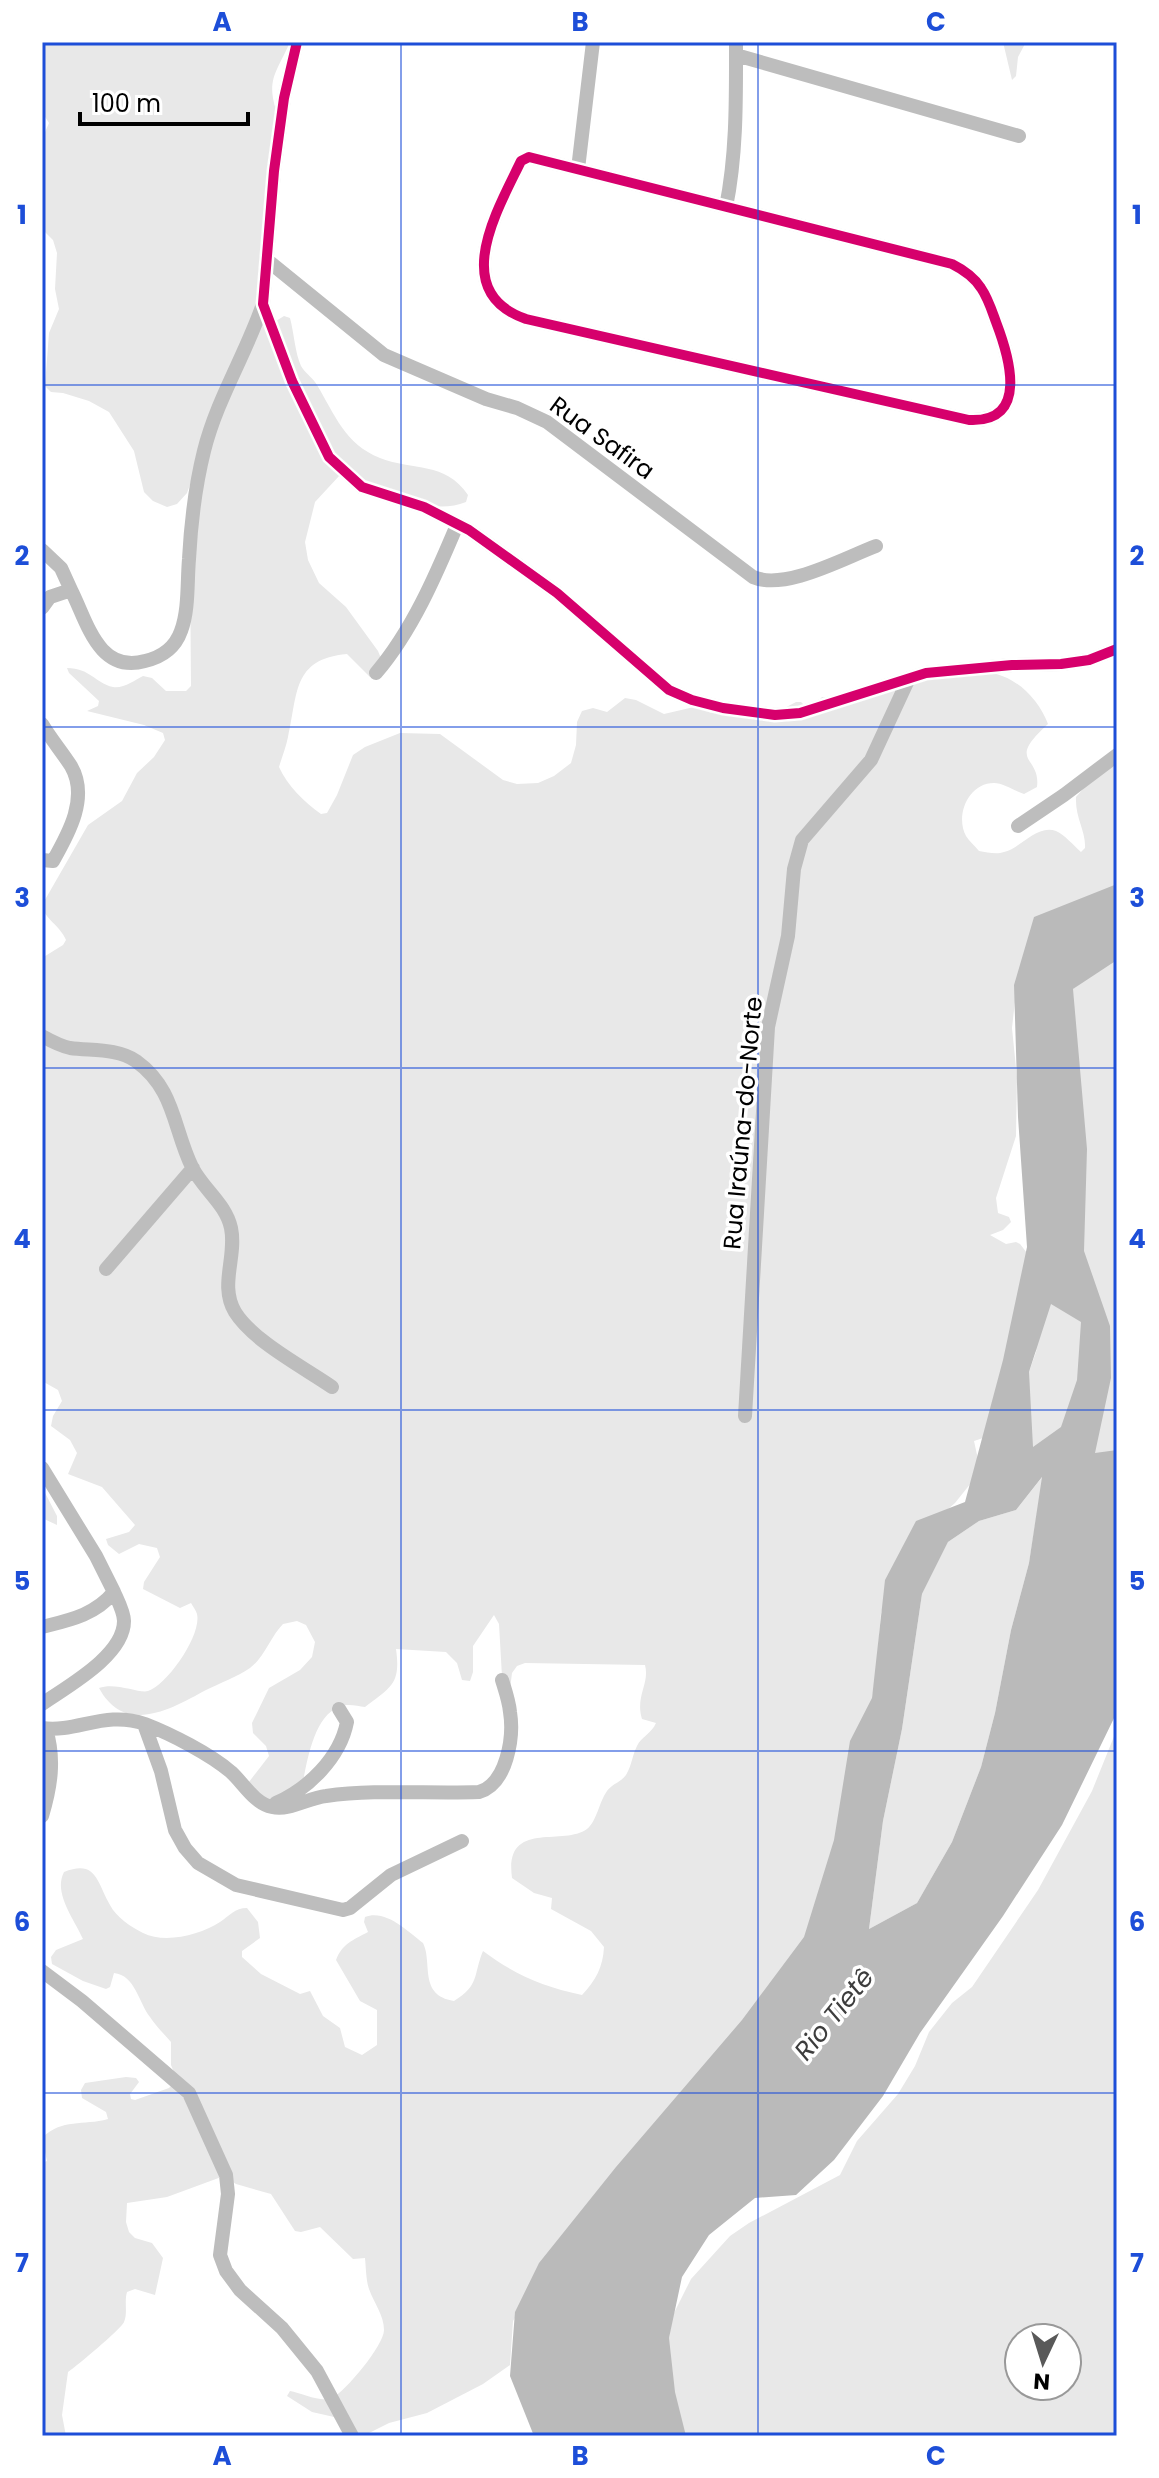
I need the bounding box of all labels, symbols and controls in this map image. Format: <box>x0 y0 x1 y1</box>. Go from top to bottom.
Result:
text: A <box>212 4 232 40</box>
text: B <box>571 4 589 40</box>
text: C <box>926 4 946 40</box>
scale bar <box>80 76 248 126</box>
text: 100 m <box>92 87 161 120</box>
text: 1 <box>17 197 27 233</box>
text: 1 <box>1132 197 1142 233</box>
street label: Rua Safira <box>543 388 661 487</box>
text: 2 <box>15 538 30 574</box>
text: 2 <box>1130 538 1145 574</box>
text: 3 <box>14 880 30 916</box>
text: 3 <box>1129 880 1145 916</box>
street label: Rua Iraúna-do-Norte <box>715 995 770 1251</box>
text: 4 <box>13 1221 31 1257</box>
text: 4 <box>1128 1221 1146 1257</box>
text: 5 <box>14 1563 30 1599</box>
text: 5 <box>1129 1563 1145 1599</box>
text: 6 <box>14 1904 30 1940</box>
text: 6 <box>1129 1904 1145 1940</box>
water label: Rio Tietê <box>786 1960 882 2068</box>
text: 7 <box>15 2245 29 2281</box>
text: 7 <box>1130 2245 1144 2281</box>
north arrow <box>1003 2322 1083 2402</box>
text: N <box>1032 2365 1051 2397</box>
text: A <box>212 2438 232 2474</box>
text: B <box>571 2438 589 2474</box>
text: C <box>926 2438 946 2474</box>

